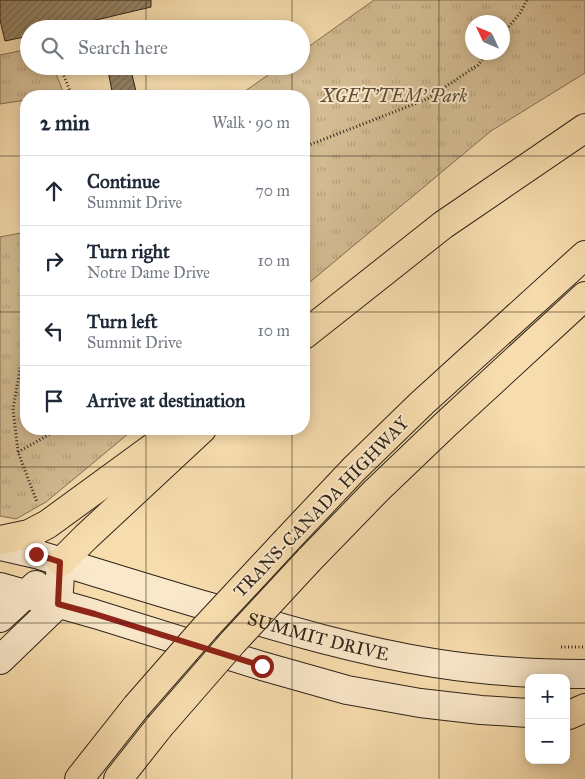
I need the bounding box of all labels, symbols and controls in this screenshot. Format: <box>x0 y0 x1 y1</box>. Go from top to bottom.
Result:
north arrow <box>465 15 510 60</box>
search box <box>20 20 310 75</box>
icon: search <box>38 34 66 62</box>
text: Search here <box>78 36 168 59</box>
park label: XGET'TEM' Park <box>319 85 467 107</box>
text: 2 min <box>40 110 90 136</box>
text: Walk · 90 m <box>212 113 290 132</box>
text: Continue <box>87 170 160 193</box>
icon: ahead <box>40 177 68 205</box>
text: 70 m <box>255 181 290 200</box>
text: Summit Drive <box>87 193 182 212</box>
text: Turn right <box>87 240 170 263</box>
icon: right <box>40 247 68 275</box>
text: 10 m <box>258 251 290 270</box>
text: Notre Dame Drive <box>87 263 210 282</box>
text: Turn left <box>87 310 157 333</box>
icon: left <box>40 317 68 345</box>
text: 10 m <box>258 321 290 340</box>
text: Summit Drive <box>87 333 182 352</box>
icon: arrive <box>40 387 68 415</box>
text: Arrive at destination <box>87 389 245 412</box>
street label: TRANS-CANADA HIGHWAY <box>229 412 414 602</box>
route end <box>25 543 48 566</box>
street label: SUMMIT DRIVE <box>245 608 391 665</box>
route start <box>251 655 274 678</box>
map controls <box>525 674 570 764</box>
button: + <box>525 674 570 719</box>
button: − <box>525 719 570 764</box>

